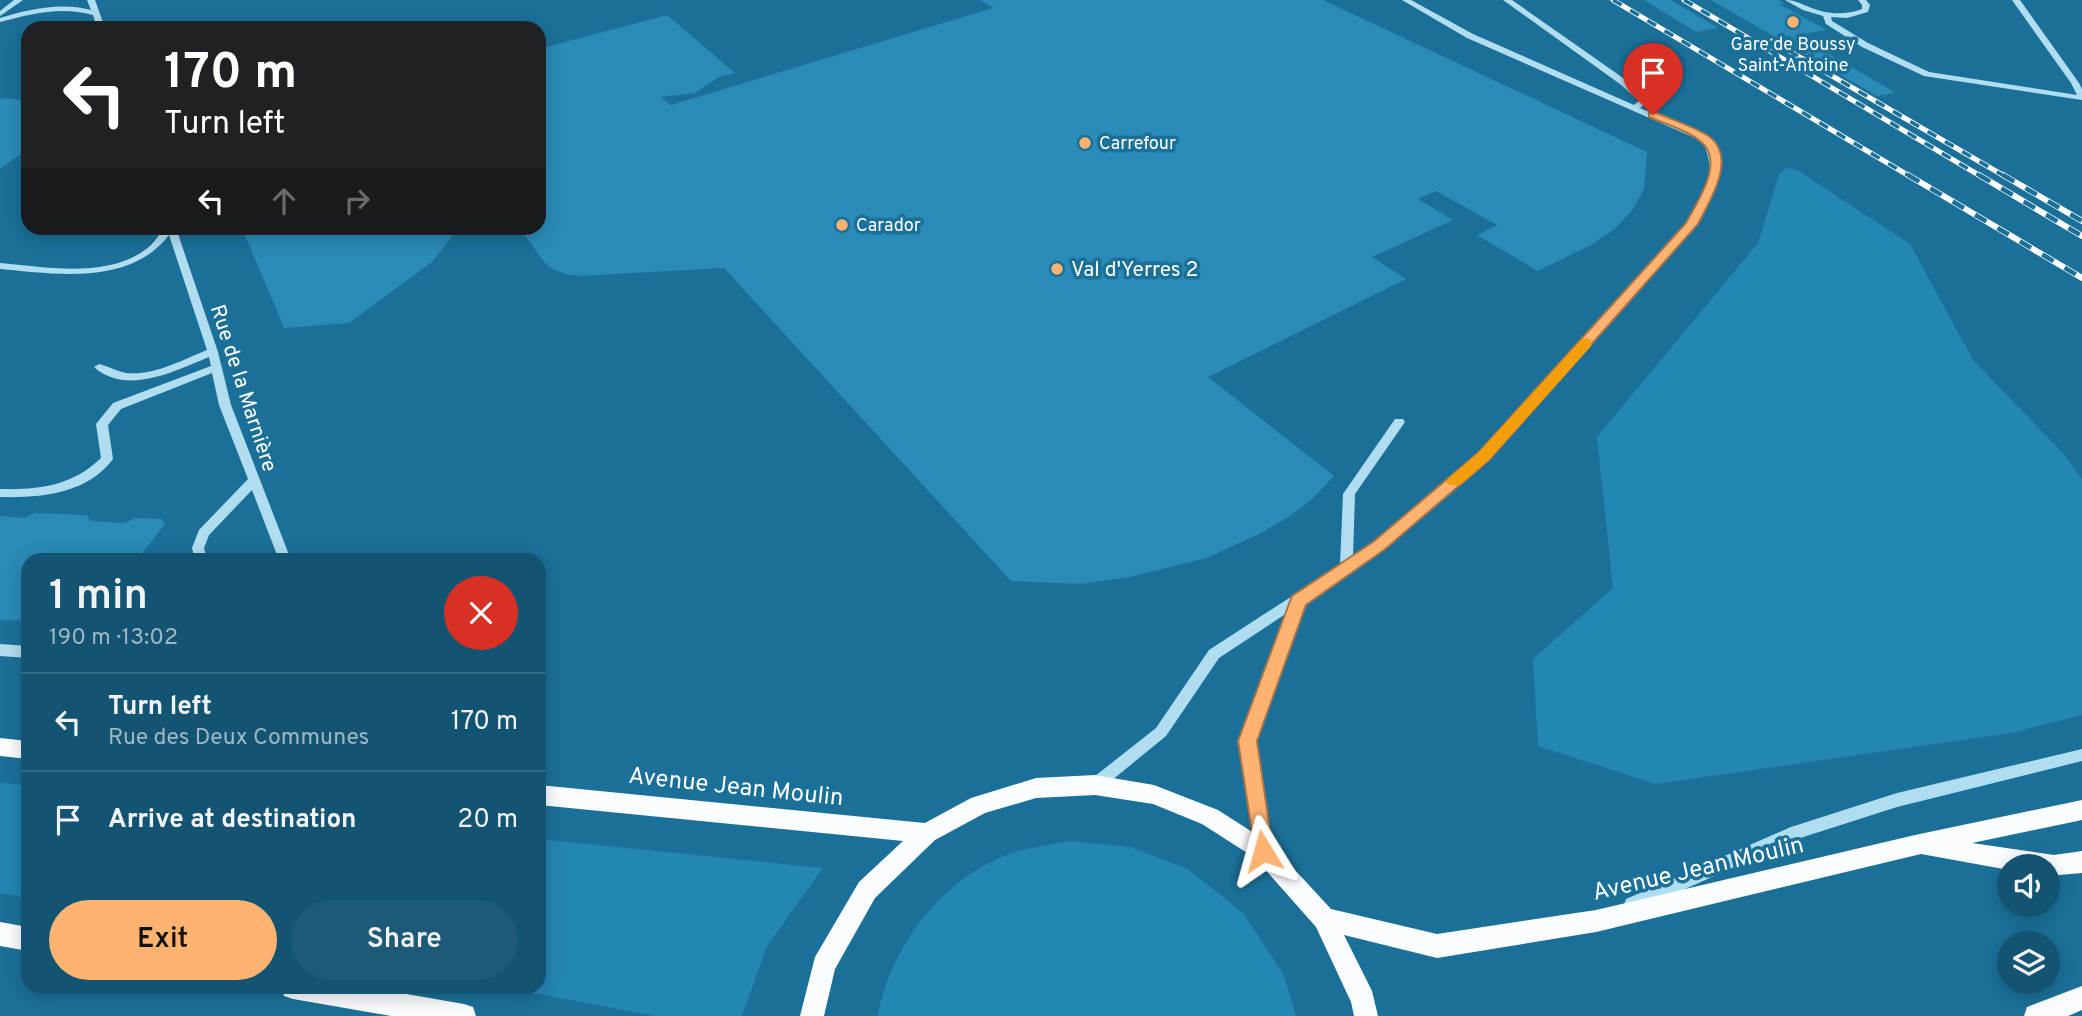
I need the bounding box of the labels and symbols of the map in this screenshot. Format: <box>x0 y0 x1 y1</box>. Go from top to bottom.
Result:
marker: Gare de Boussy Saint-Antoine <box>1785 14 1801 30</box>
place label: Gare de Boussy Saint-Antoine <box>1731 34 1855 78</box>
pin <box>1623 43 1683 115</box>
place label: Carrefour <box>1099 133 1176 156</box>
marker: Carrefour <box>1077 135 1093 151</box>
place label: Carador <box>856 215 921 238</box>
marker: Carador <box>834 217 850 233</box>
place label: Val d'Yerres 2 <box>1071 257 1198 284</box>
marker: Val d'Yerres 2 <box>1049 261 1065 277</box>
street label: Rue de la Marnière <box>203 301 282 475</box>
street label: Avenue Jean Moulin <box>627 762 845 814</box>
position arrow <box>1226 814 1300 888</box>
street label: Avenue Jean Moulin <box>1590 831 1807 909</box>

